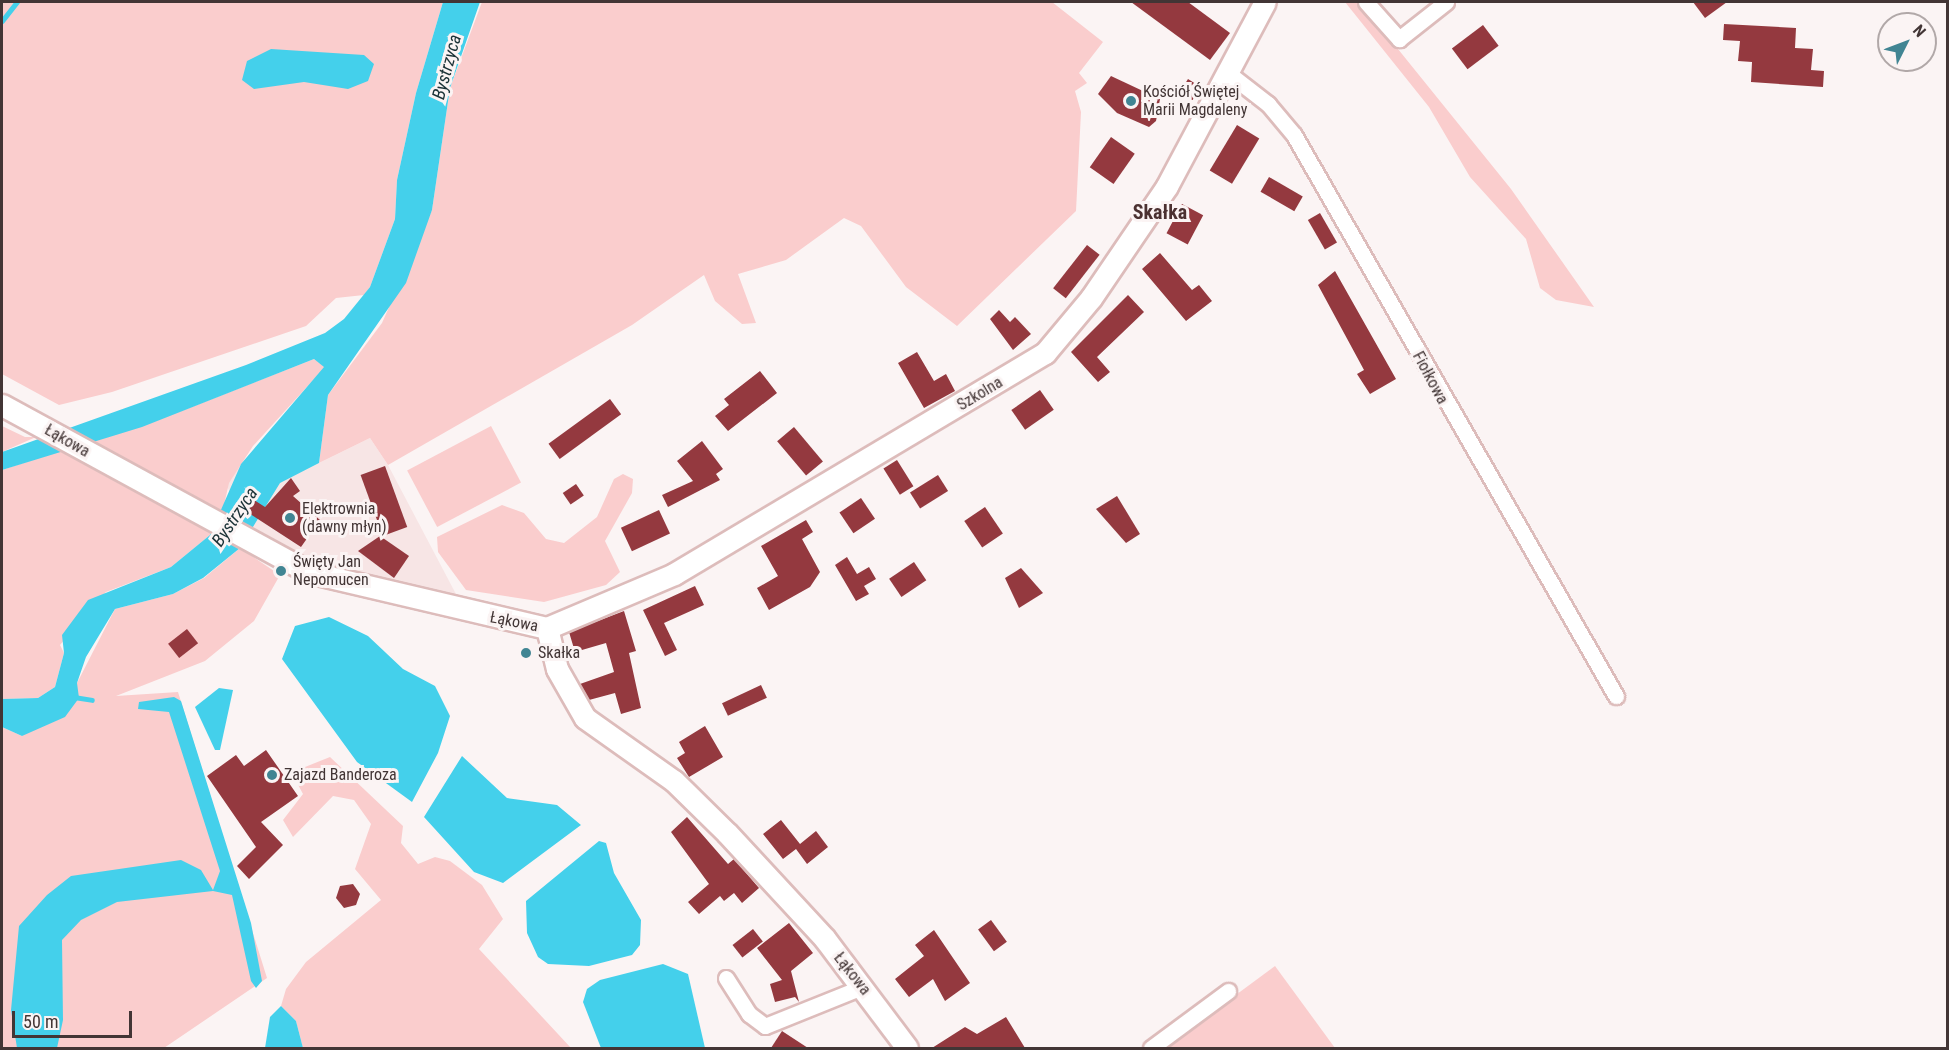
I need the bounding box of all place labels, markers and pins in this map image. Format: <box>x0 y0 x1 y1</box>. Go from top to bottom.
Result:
place label: Kościół Świętej Marii Magdaleny <box>1143 82 1247 120</box>
marker: Kościół Świętej Marii Magdaleny <box>1124 94 1138 108</box>
place label: Elektrownia (dawny młyn) <box>302 499 387 537</box>
marker: Elektrownia (dawny młyn) <box>283 511 297 525</box>
place label: Święty Jan Nepomucen <box>293 552 369 590</box>
marker: Święty Jan Nepomucen <box>274 564 288 578</box>
place label: Skałka <box>538 643 580 663</box>
marker: Skałka <box>519 646 533 660</box>
place label: Zajazd Banderoza <box>284 765 397 785</box>
marker: Zajazd Banderoza <box>265 768 279 782</box>

